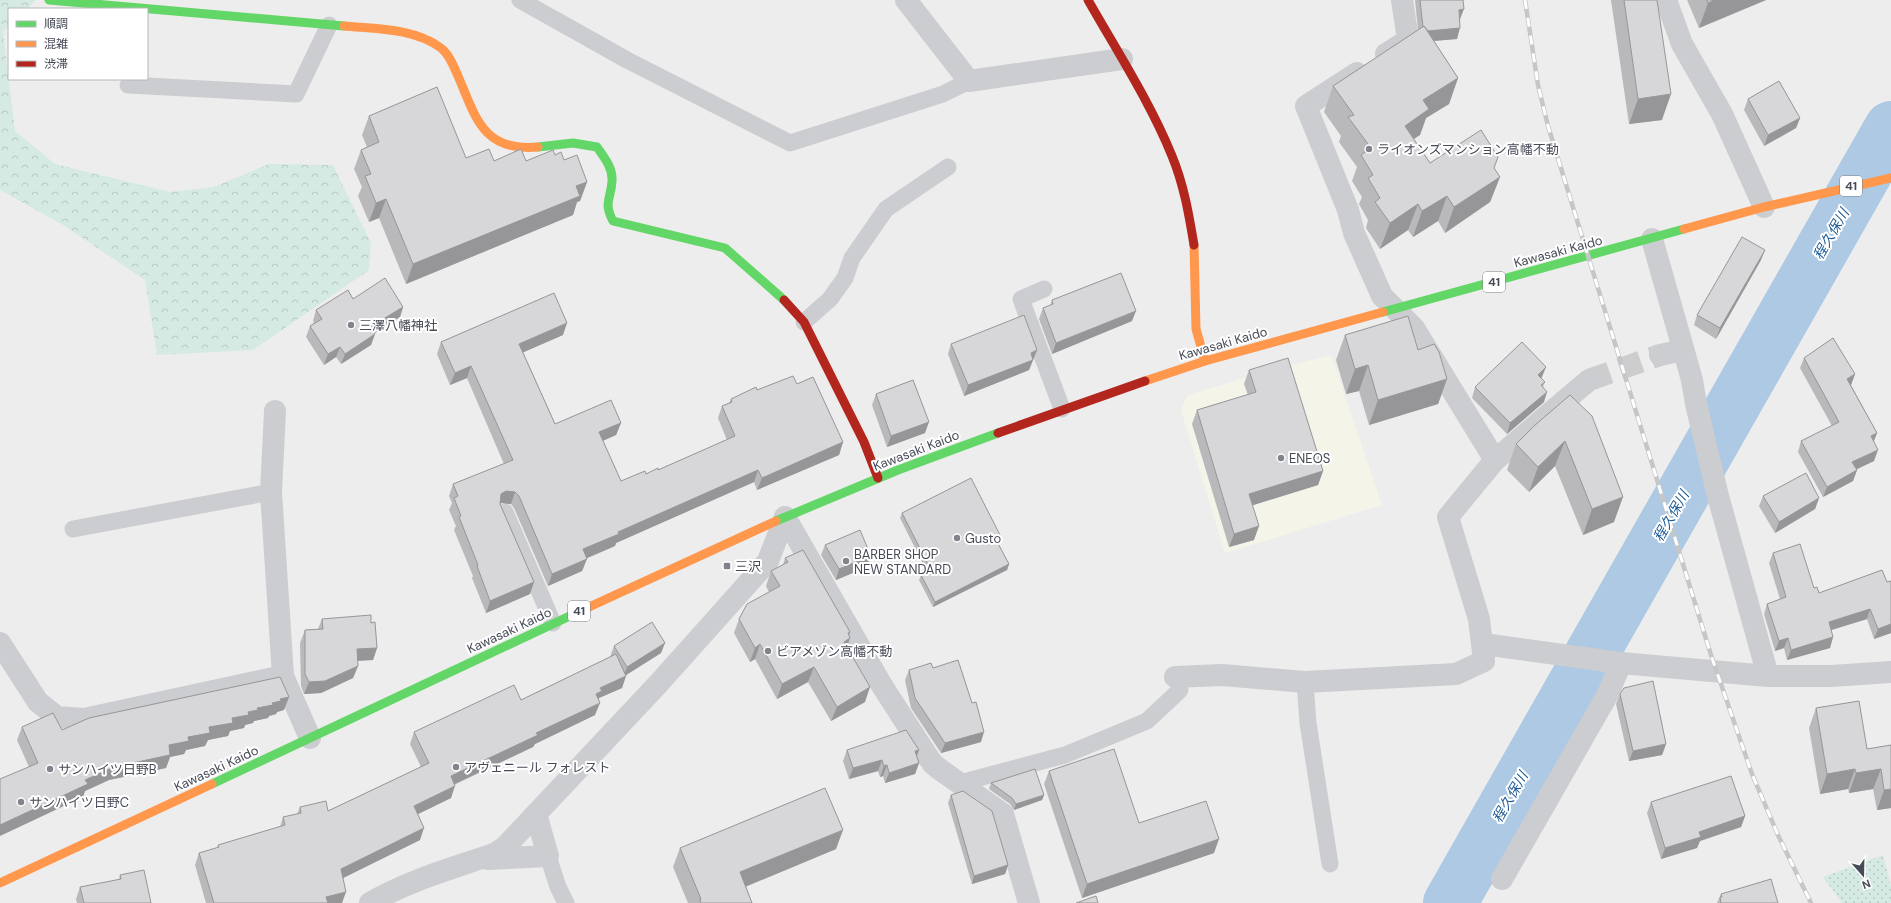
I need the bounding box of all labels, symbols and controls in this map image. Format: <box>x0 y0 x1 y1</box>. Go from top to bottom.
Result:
legend <box>8 8 148 80</box>
text: 順調 <box>44 16 68 32</box>
text: 混雑 <box>44 36 68 52</box>
text: 渋滞 <box>44 56 68 72</box>
place label: ライオンズマンション高幡不動 <box>1377 141 1559 158</box>
marker: ライオンズマンション高幡不動 <box>1364 144 1374 154</box>
road number: 41 <box>1840 176 1862 196</box>
water label: 程久保川 <box>1809 204 1854 263</box>
street label: Kawasaki Kaido <box>1512 231 1605 271</box>
road number: 41 <box>1483 272 1505 292</box>
place label: 三澤八幡神社 <box>359 317 437 334</box>
marker: 三澤八幡神社 <box>346 320 356 330</box>
street label: Kawasaki Kaido <box>1177 323 1270 364</box>
street label: Kawasaki Kaido <box>871 426 962 475</box>
place label: ENEOS <box>1289 450 1330 467</box>
marker: ENEOS <box>1276 453 1286 463</box>
water label: 程久保川 <box>1649 486 1694 545</box>
place label: Gusto <box>965 530 1001 547</box>
marker: Gusto <box>952 533 962 543</box>
place label: BARBER SHOP NEW STANDARD <box>854 546 951 578</box>
marker: BARBER SHOP NEW STANDARD <box>841 556 851 566</box>
place label: 三沢 <box>735 558 761 575</box>
marker: 三沢 <box>722 561 732 571</box>
road number: 41 <box>568 601 590 621</box>
street label: Kawasaki Kaido <box>464 603 554 657</box>
place label: ビアメゾン高幡不動 <box>776 643 892 660</box>
marker: ビアメゾン高幡不動 <box>763 646 773 656</box>
street label: Kawasaki Kaido <box>171 741 261 795</box>
place label: アヴェニール フォレスト <box>464 759 610 776</box>
place label: サンハイツ日野B <box>58 761 157 778</box>
marker: アヴェニール フォレスト <box>451 762 461 772</box>
marker: サンハイツ日野B <box>45 764 55 774</box>
water label: 程久保川 <box>1488 767 1533 826</box>
place label: サンハイツ日野C <box>29 794 129 811</box>
marker: サンハイツ日野C <box>16 797 26 807</box>
north arrow <box>1843 855 1883 895</box>
text: N <box>1860 876 1873 892</box>

